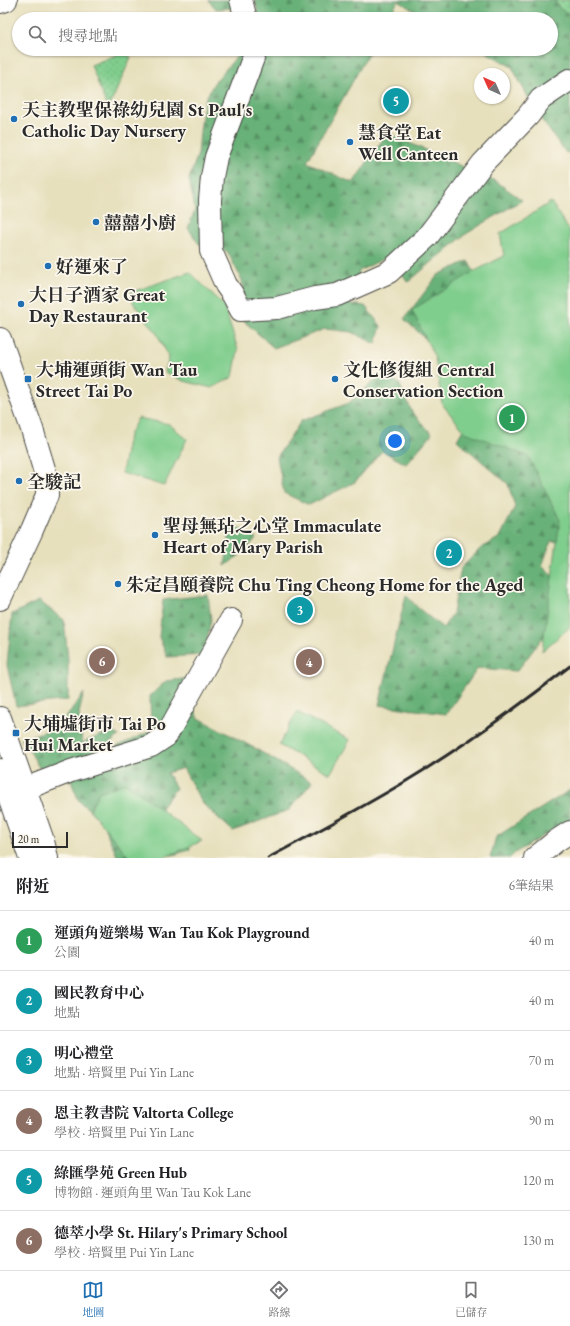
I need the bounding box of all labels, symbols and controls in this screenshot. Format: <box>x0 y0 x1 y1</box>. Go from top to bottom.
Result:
search box <box>12 12 558 56</box>
icon: search <box>26 23 48 45</box>
text: 搜尋地點 <box>58 26 118 45</box>
north arrow <box>474 68 510 104</box>
pin: 5 <box>383 86 409 116</box>
place label: 天主教聖保祿幼兒園 St Paul's Catholic Day Nursery <box>22 98 252 142</box>
marker: 天主教聖保祿幼兒園 St Paul's Catholic Day Nursery <box>9 114 19 124</box>
place label: 慧食堂 Eat Well Canteen <box>358 121 459 165</box>
marker: 慧食堂 Eat Well Canteen <box>345 137 355 147</box>
place label: 囍囍小廚 <box>104 211 176 234</box>
marker: 囍囍小廚 <box>91 217 101 227</box>
place label: 好運來了 <box>56 255 128 278</box>
marker: 好運來了 <box>43 261 53 271</box>
place label: 大日子酒家 Great Day Restaurant <box>29 283 166 327</box>
marker: 大日子酒家 Great Day Restaurant <box>16 299 26 309</box>
place label: 大埔運頭街 Wan Tau Street Tai Po <box>36 358 198 402</box>
place label: 文化修復組 Central Conservation Section <box>343 358 503 402</box>
marker: 大埔運頭街 Wan Tau Street Tai Po <box>23 374 33 384</box>
marker: 文化修復組 Central Conservation Section <box>330 374 340 384</box>
pin: 1 <box>499 403 525 433</box>
your location <box>385 431 405 451</box>
place label: 全駿記 <box>27 470 81 493</box>
marker: 全駿記 <box>14 476 24 486</box>
place label: 聖母無玷之心堂 Immaculate Heart of Mary Parish <box>163 514 382 558</box>
marker: 聖母無玷之心堂 Immaculate Heart of Mary Parish <box>150 530 160 540</box>
pin: 2 <box>436 538 462 568</box>
place label: 朱定昌頤養院 Chu Ting Cheong Home for the Aged <box>126 573 523 596</box>
marker: 朱定昌頤養院 Chu Ting Cheong Home for the Aged <box>113 579 123 589</box>
pin: 3 <box>287 595 313 625</box>
pin: 6 <box>89 646 115 676</box>
pin: 4 <box>296 647 322 677</box>
place label: 大埔墟街市 Tai Po Hui Market <box>24 712 166 756</box>
marker: 大埔墟街市 Tai Po Hui Market <box>11 728 21 738</box>
scale bar <box>12 830 68 849</box>
text: 20 m <box>18 832 39 846</box>
text: 附近 <box>16 875 50 897</box>
text: 6筆結果 <box>509 877 554 894</box>
text: 運頭角遊樂場 Wan Tau Kok Playground <box>54 923 310 942</box>
text: 1 <box>26 932 32 949</box>
text: 40 m <box>529 932 554 949</box>
text: 公園 <box>54 944 80 961</box>
text: 國民教育中心 <box>54 983 144 1002</box>
text: 2 <box>26 992 32 1009</box>
text: 40 m <box>529 992 554 1009</box>
text: 地點 <box>54 1004 80 1021</box>
text: 明心禮堂 <box>54 1043 114 1062</box>
text: 3 <box>26 1052 32 1069</box>
text: 70 m <box>529 1052 554 1069</box>
text: 地點 · 培賢里 Pui Yin Lane <box>54 1064 194 1081</box>
text: 恩主教書院 Valtorta College <box>54 1103 233 1122</box>
text: 4 <box>26 1112 32 1129</box>
text: 90 m <box>529 1112 554 1129</box>
text: 學校 · 培賢里 Pui Yin Lane <box>54 1124 194 1141</box>
text: 綠匯學苑 Green Hub <box>54 1163 187 1182</box>
text: 5 <box>26 1172 32 1189</box>
text: 120 m <box>523 1172 554 1189</box>
text: 博物館 · 運頭角里 Wan Tau Kok Lane <box>54 1184 251 1201</box>
text: 德萃小學 St. Hilary's Primary School <box>54 1223 288 1242</box>
text: 6 <box>26 1232 32 1249</box>
text: 130 m <box>523 1232 554 1249</box>
text: 學校 · 培賢里 Pui Yin Lane <box>54 1244 194 1261</box>
tab: 地圖 <box>82 1279 104 1319</box>
tab: 路線 <box>268 1279 290 1319</box>
tab: 已儲存 <box>455 1279 488 1319</box>

